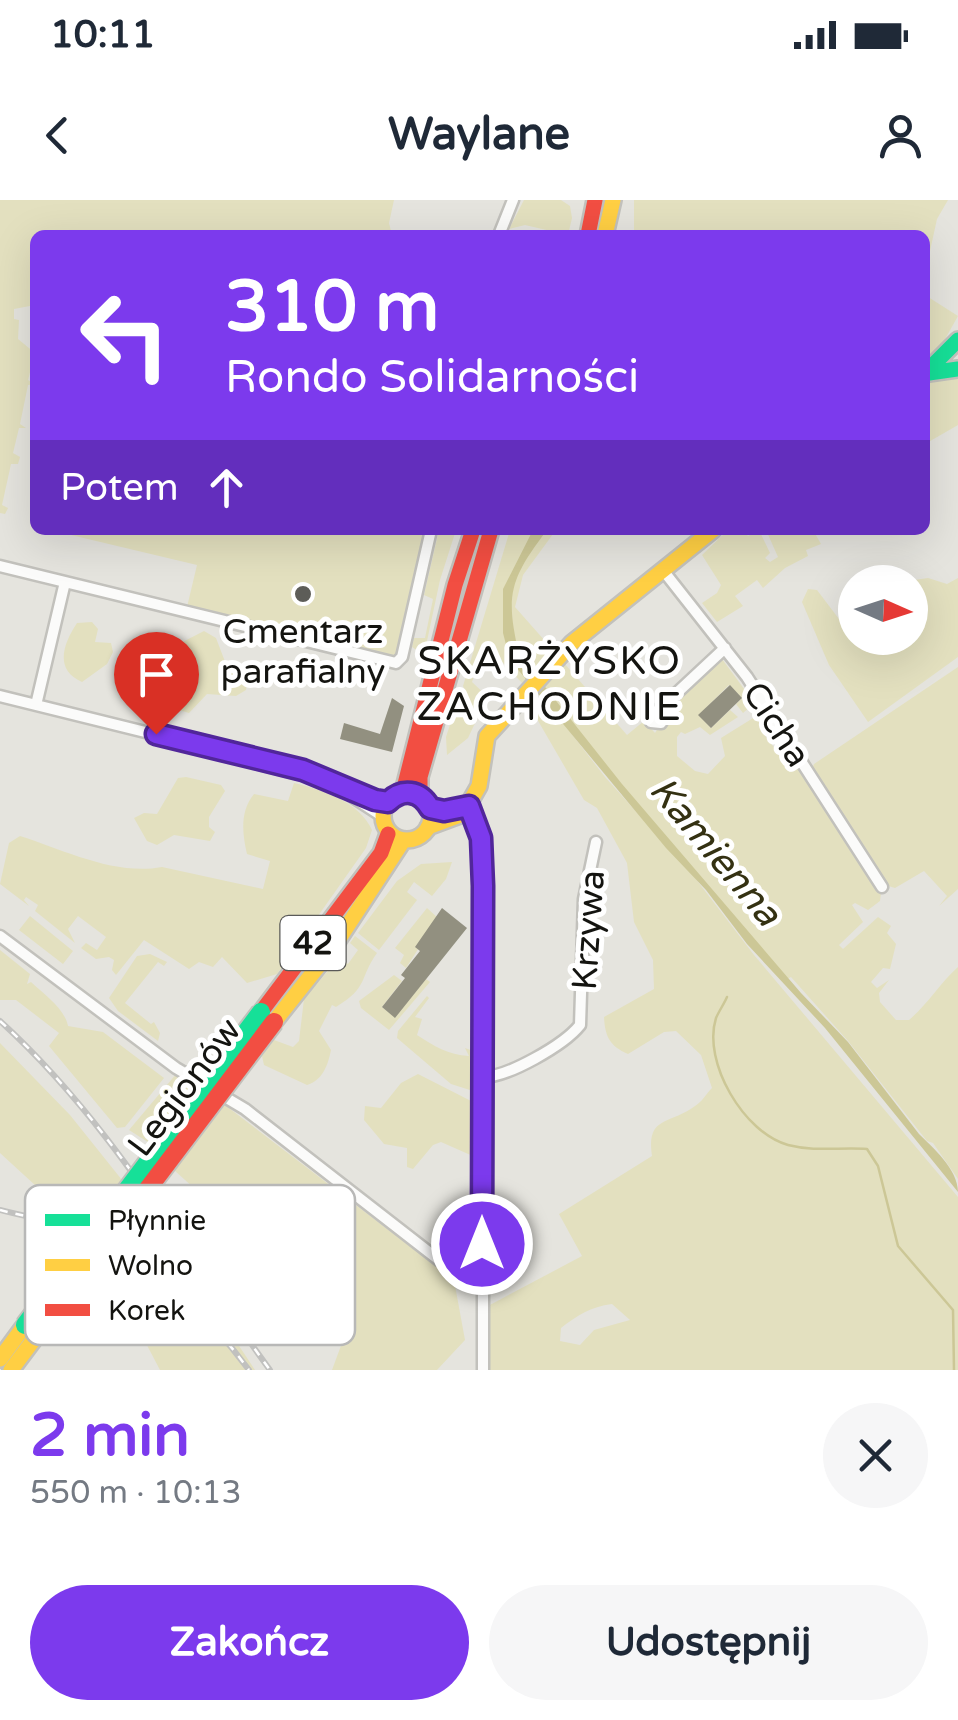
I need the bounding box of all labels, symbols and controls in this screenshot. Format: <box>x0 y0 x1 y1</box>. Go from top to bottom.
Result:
text: 10:11 <box>50 12 155 58</box>
icon: back <box>30 108 85 163</box>
text: Waylane <box>388 108 570 162</box>
icon: person <box>873 108 928 163</box>
text: 310 m <box>225 266 439 350</box>
icon: left <box>60 270 190 400</box>
text: Rondo Solidarności <box>225 351 639 405</box>
icon: ahead <box>199 460 254 515</box>
text: Potem <box>60 465 179 511</box>
north arrow <box>838 565 928 655</box>
map controls <box>838 565 928 655</box>
marker: Cmentarz parafialny <box>292 583 314 605</box>
place label: Cmentarz parafialny <box>221 611 385 693</box>
pin <box>114 632 199 735</box>
district label: SKARŻYSKO ZACHODNIE <box>417 637 683 731</box>
icon: arrive <box>129 647 184 702</box>
street label: Cicha <box>733 674 819 775</box>
water label: Kamienna <box>640 768 792 937</box>
street label: Krzywa <box>564 869 614 992</box>
road number: 42 <box>280 916 346 970</box>
street label: Legionów <box>119 1010 250 1165</box>
legend <box>25 1185 355 1345</box>
position arrow <box>430 1192 534 1296</box>
text: Płynnie <box>108 1204 206 1238</box>
text: Wolno <box>108 1249 193 1283</box>
text: Korek <box>108 1294 185 1328</box>
text: 2 min <box>30 1400 190 1472</box>
button: close <box>823 1403 928 1508</box>
text: 550 m · 10:13 <box>30 1474 242 1512</box>
button: Zakończ <box>30 1585 469 1700</box>
button: Udostępnij <box>489 1585 928 1700</box>

